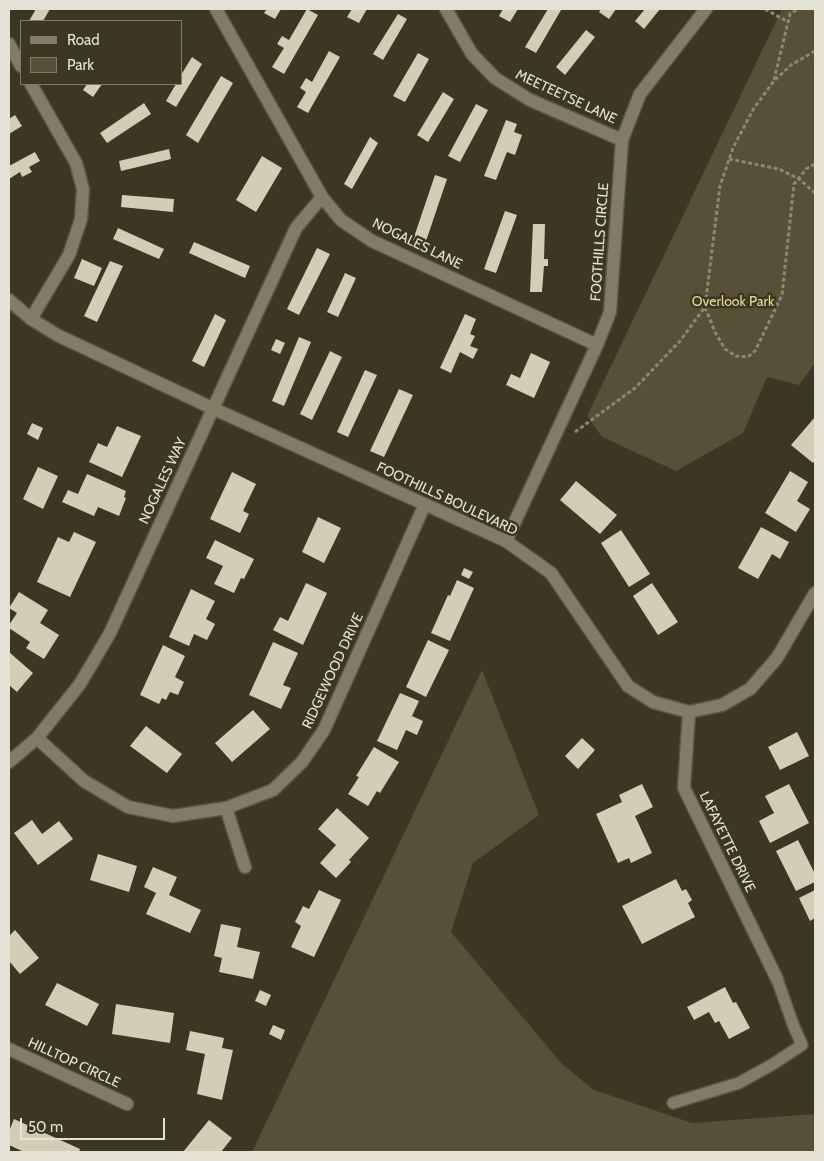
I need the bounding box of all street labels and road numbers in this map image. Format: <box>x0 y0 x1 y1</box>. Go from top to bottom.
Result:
street label: MEETEETSE LANE <box>513 66 619 128</box>
street label: FOOTHILLS CIRCLE <box>587 182 613 302</box>
street label: NOGALES LANE <box>369 215 465 273</box>
street label: NOGALES WAY <box>136 435 190 527</box>
street label: FOOTHILLS BOULEVARD <box>374 459 520 539</box>
street label: RIDGEWOOD DRIVE <box>299 610 367 732</box>
street label: LAFAYETTE DRIVE <box>695 789 759 895</box>
street label: HILLTOP CIRCLE <box>25 1034 123 1092</box>

